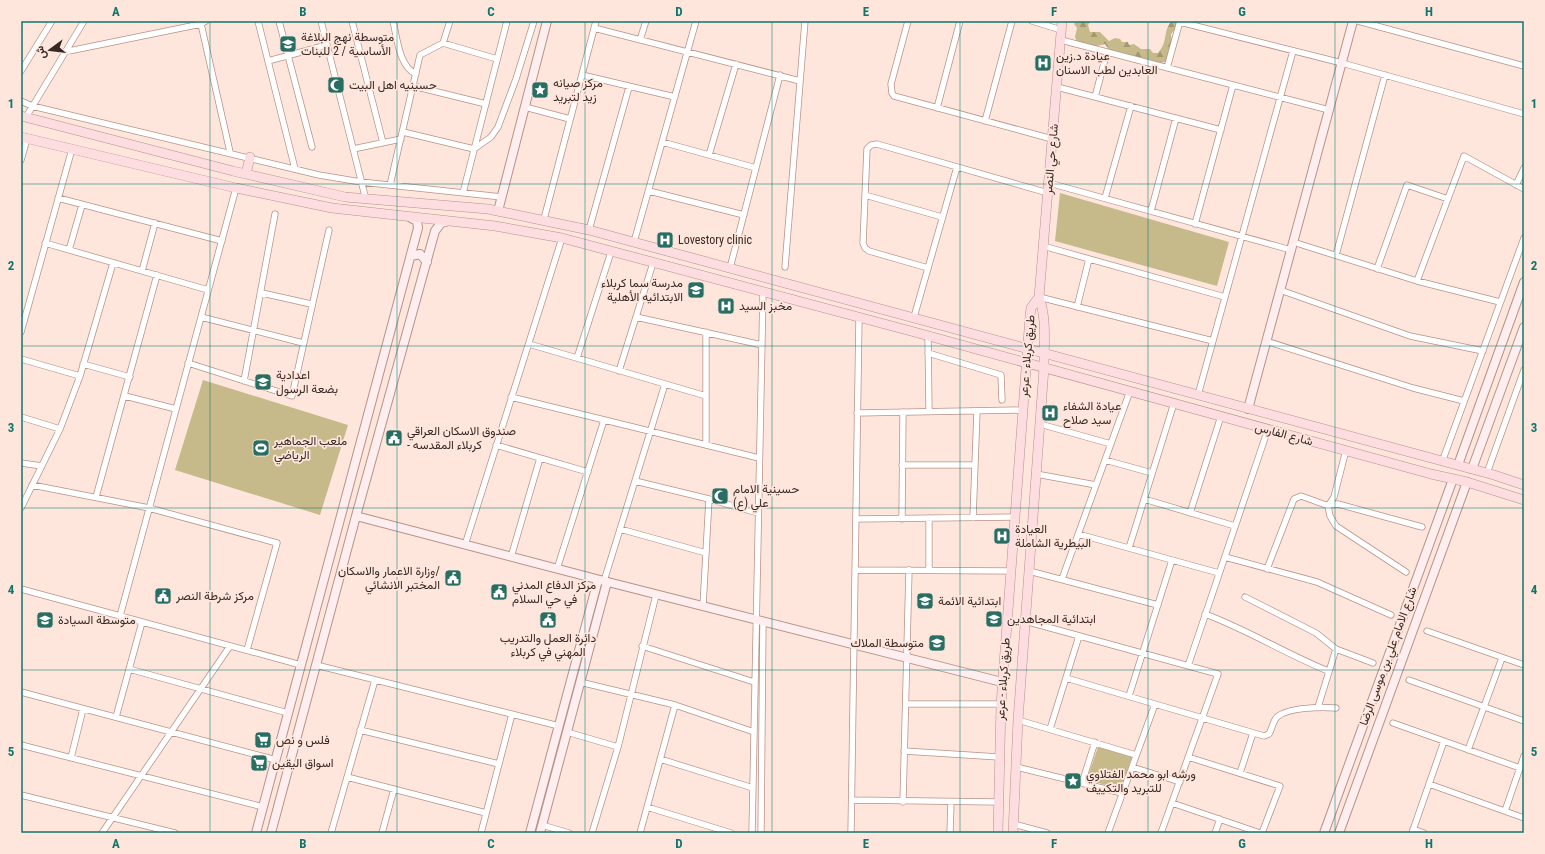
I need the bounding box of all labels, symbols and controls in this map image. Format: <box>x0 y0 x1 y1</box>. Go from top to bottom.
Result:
text: A <box>112 4 120 19</box>
text: B <box>299 4 307 19</box>
text: C <box>487 4 495 19</box>
text: D <box>675 4 683 19</box>
text: E <box>863 4 870 19</box>
text: F <box>1051 4 1057 19</box>
text: G <box>1238 4 1246 19</box>
text: H <box>1425 4 1433 19</box>
north arrow <box>30 30 70 70</box>
place label: متوسطة نهج البلاغة الأساسية / 2 للبنات <box>301 30 394 58</box>
school or university icon: متوسطة نهج البلاغة الأساسية / 2 للبنات <box>278 34 298 54</box>
text: ش <box>33 44 49 61</box>
place label: عيادة د.زين العابدين لطب الاسنان <box>1056 49 1158 78</box>
hospital icon: عيادة د.زين العابدين لطب الاسنان <box>1033 53 1053 73</box>
mosque icon: حسينيه اهل البيت <box>326 75 346 95</box>
place label: مركز صيانه زيد لتبريد <box>553 76 603 105</box>
place label: حسينيه اهل البيت <box>349 78 437 93</box>
place icon: مركز صيانه زيد لتبريد <box>530 80 550 100</box>
text: 1 <box>8 96 14 111</box>
text: 1 <box>1531 96 1537 111</box>
street label: شارع حي النصر <box>1041 123 1064 196</box>
hospital icon: Lovestory clinic <box>655 230 675 250</box>
place label: Lovestory clinic <box>678 233 752 247</box>
text: 2 <box>8 258 15 273</box>
text: 2 <box>1531 258 1538 273</box>
place label: مدرسة سما كربلاء الابتدائيه الأهلية <box>601 276 683 304</box>
school or university icon: مدرسة سما كربلاء الابتدائيه الأهلية <box>686 280 706 300</box>
hospital icon: مخبز السيد <box>716 296 736 316</box>
place label: مخبز السيد <box>739 299 792 314</box>
street label: طريق كربلاء - عرعر <box>1016 314 1039 399</box>
place label: اعدادية بضعة الرسول <box>276 368 338 397</box>
school or university icon: اعدادية بضعة الرسول <box>253 372 273 392</box>
place label: عيادة الشفاء سيد صلاح <box>1063 399 1121 429</box>
hospital icon: عيادة الشفاء سيد صلاح <box>1040 403 1060 423</box>
text: 3 <box>8 420 14 435</box>
street label: شارع الفارس <box>1253 420 1315 450</box>
text: 3 <box>1531 420 1537 435</box>
place label: صندوق الاسكان العراقي - كربلاء المقدسه <box>407 424 516 453</box>
public building icon: صندوق الاسكان العراقي - كربلاء المقدسه <box>384 428 404 448</box>
place label: ملعب الجماهير الرياضي <box>273 434 347 465</box>
sports icon: ملعب الجماهير الرياضي <box>251 438 271 458</box>
place label: حسينية الامام علي (ع) <box>733 482 799 513</box>
mosque icon: حسينية الامام علي (ع) <box>710 486 730 506</box>
place label: العيادة البيطرية الشاملة <box>1015 522 1091 551</box>
hospital icon: العيادة البيطرية الشاملة <box>992 526 1012 546</box>
place label: وزارة الاعمار والاسكان/ المختبر الانشائي <box>338 564 441 595</box>
public building icon: وزارة الاعمار والاسكان/ المختبر الانشائي <box>443 568 463 588</box>
place label: مركز الدفاع المدني في حي السلام <box>512 578 596 609</box>
text: 4 <box>8 582 15 597</box>
public building icon: مركز الدفاع المدني في حي السلام <box>489 582 509 602</box>
text: 4 <box>1531 582 1538 597</box>
street label: شارع الامام علي بن موسى الرضا <box>1356 585 1422 728</box>
public building icon: مركز شرطة النصر <box>153 586 173 606</box>
place label: مركز شرطة النصر <box>175 589 254 604</box>
school or university icon: ابتدائية الائمة <box>915 591 935 611</box>
place label: ابتدائية الائمة <box>938 594 1001 608</box>
school or university icon: ابتدائية المجاهدين <box>984 609 1004 629</box>
school or university icon: متوسطة السيادة <box>35 610 55 630</box>
public building icon: دائرة العمل والتدريب المهني في كربلاء <box>538 610 558 630</box>
place label: ابتدائية المجاهدين <box>1007 612 1096 627</box>
place label: متوسطة السيادة <box>58 613 136 628</box>
place label: دائرة العمل والتدريب المهني في كربلاء <box>500 631 596 662</box>
school or university icon: متوسطة الملاك <box>927 633 947 653</box>
place label: متوسطة الملاك <box>851 636 924 651</box>
street label: طريق كربلاء - عرعر <box>993 637 1014 722</box>
supermarket icon: فلس و نص <box>253 730 273 750</box>
place label: فلس و نص <box>276 733 330 748</box>
text: 5 <box>8 744 15 759</box>
text: 5 <box>1531 744 1538 759</box>
supermarket icon: اسواق اليقين <box>249 753 269 773</box>
place label: اسواق اليقين <box>272 756 333 771</box>
place label: ورشه ابو محمد الفتلاوي للتبريد والتكييف <box>1086 767 1196 796</box>
place icon: ورشه ابو محمد الفتلاوي للتبريد والتكييف <box>1063 771 1083 791</box>
text: A <box>112 836 120 851</box>
text: B <box>299 836 307 851</box>
text: C <box>487 836 495 851</box>
text: D <box>675 836 683 851</box>
text: E <box>863 836 870 851</box>
text: F <box>1051 836 1057 851</box>
text: G <box>1238 836 1246 851</box>
text: H <box>1425 836 1433 851</box>

